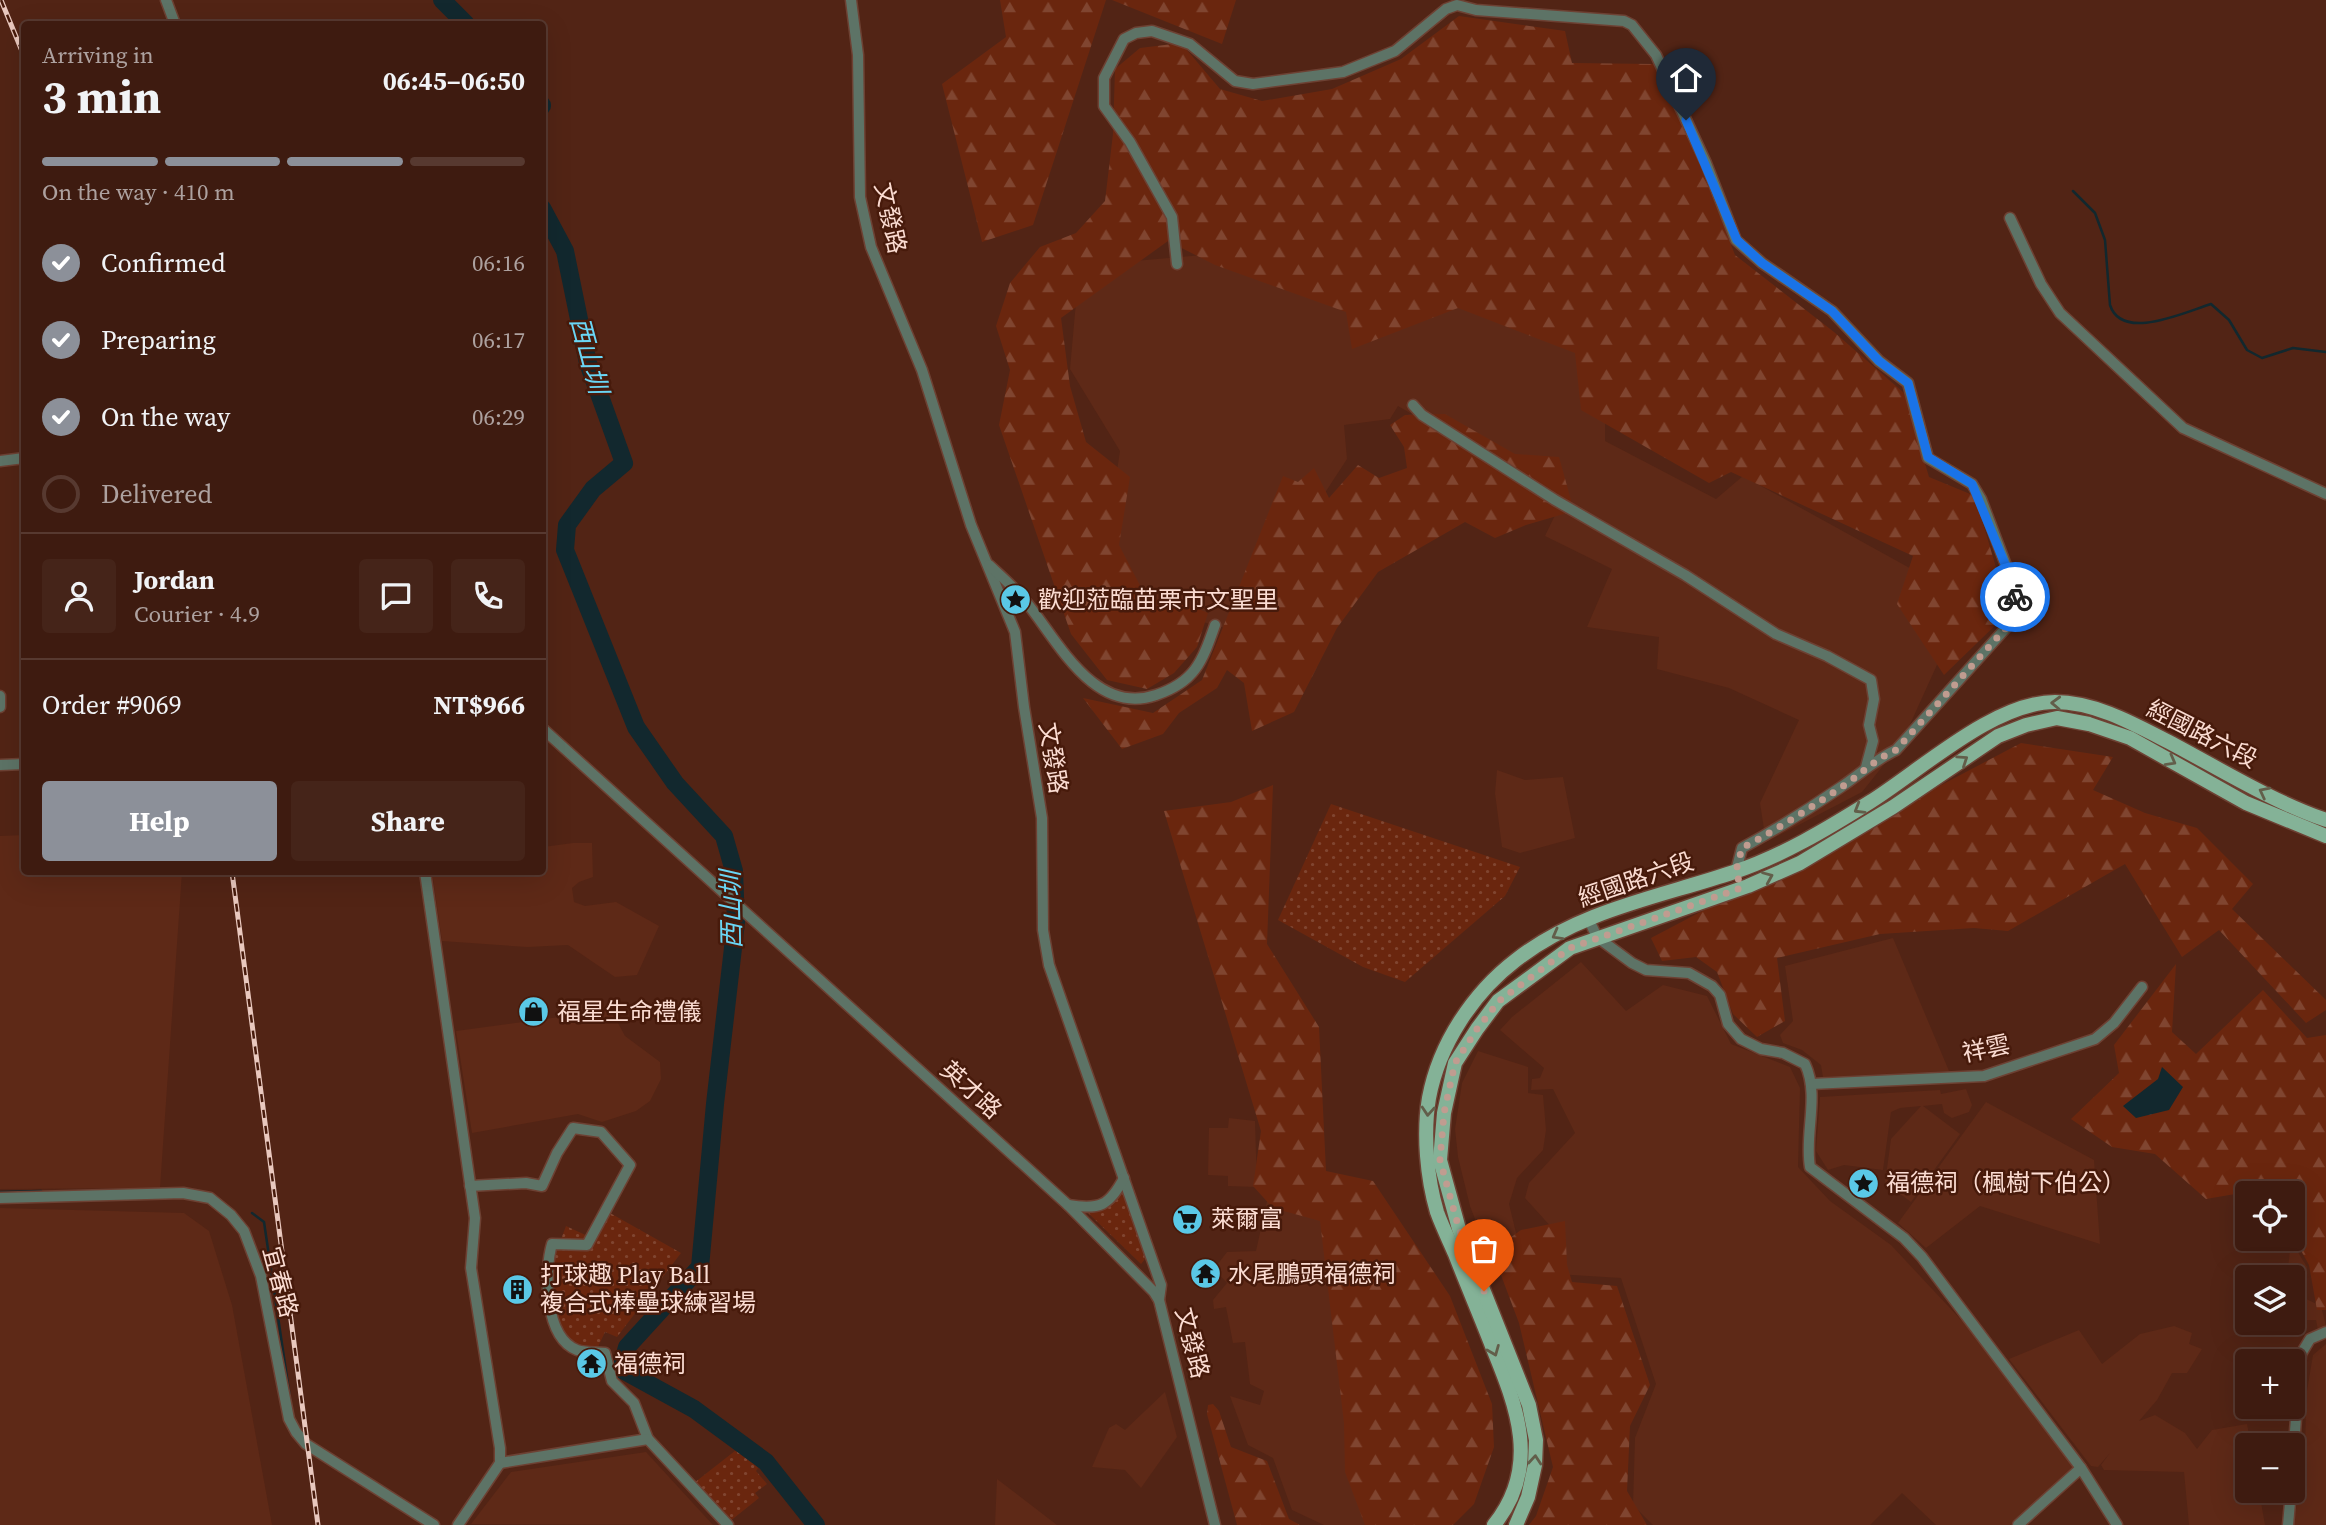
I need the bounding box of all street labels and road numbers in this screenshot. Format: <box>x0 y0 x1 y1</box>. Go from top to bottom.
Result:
street label: 文發路 <box>867 179 914 257</box>
street label: 經國路六段 <box>2141 692 2263 775</box>
street label: 文發路 <box>1032 720 1075 796</box>
street label: 經國路六段 <box>1574 844 1698 915</box>
street label: 祥雲 <box>1959 1027 2013 1070</box>
street label: 英才路 <box>934 1053 1009 1126</box>
street label: 宜春路 <box>255 1243 306 1321</box>
street label: 文發路 <box>1168 1304 1217 1382</box>

